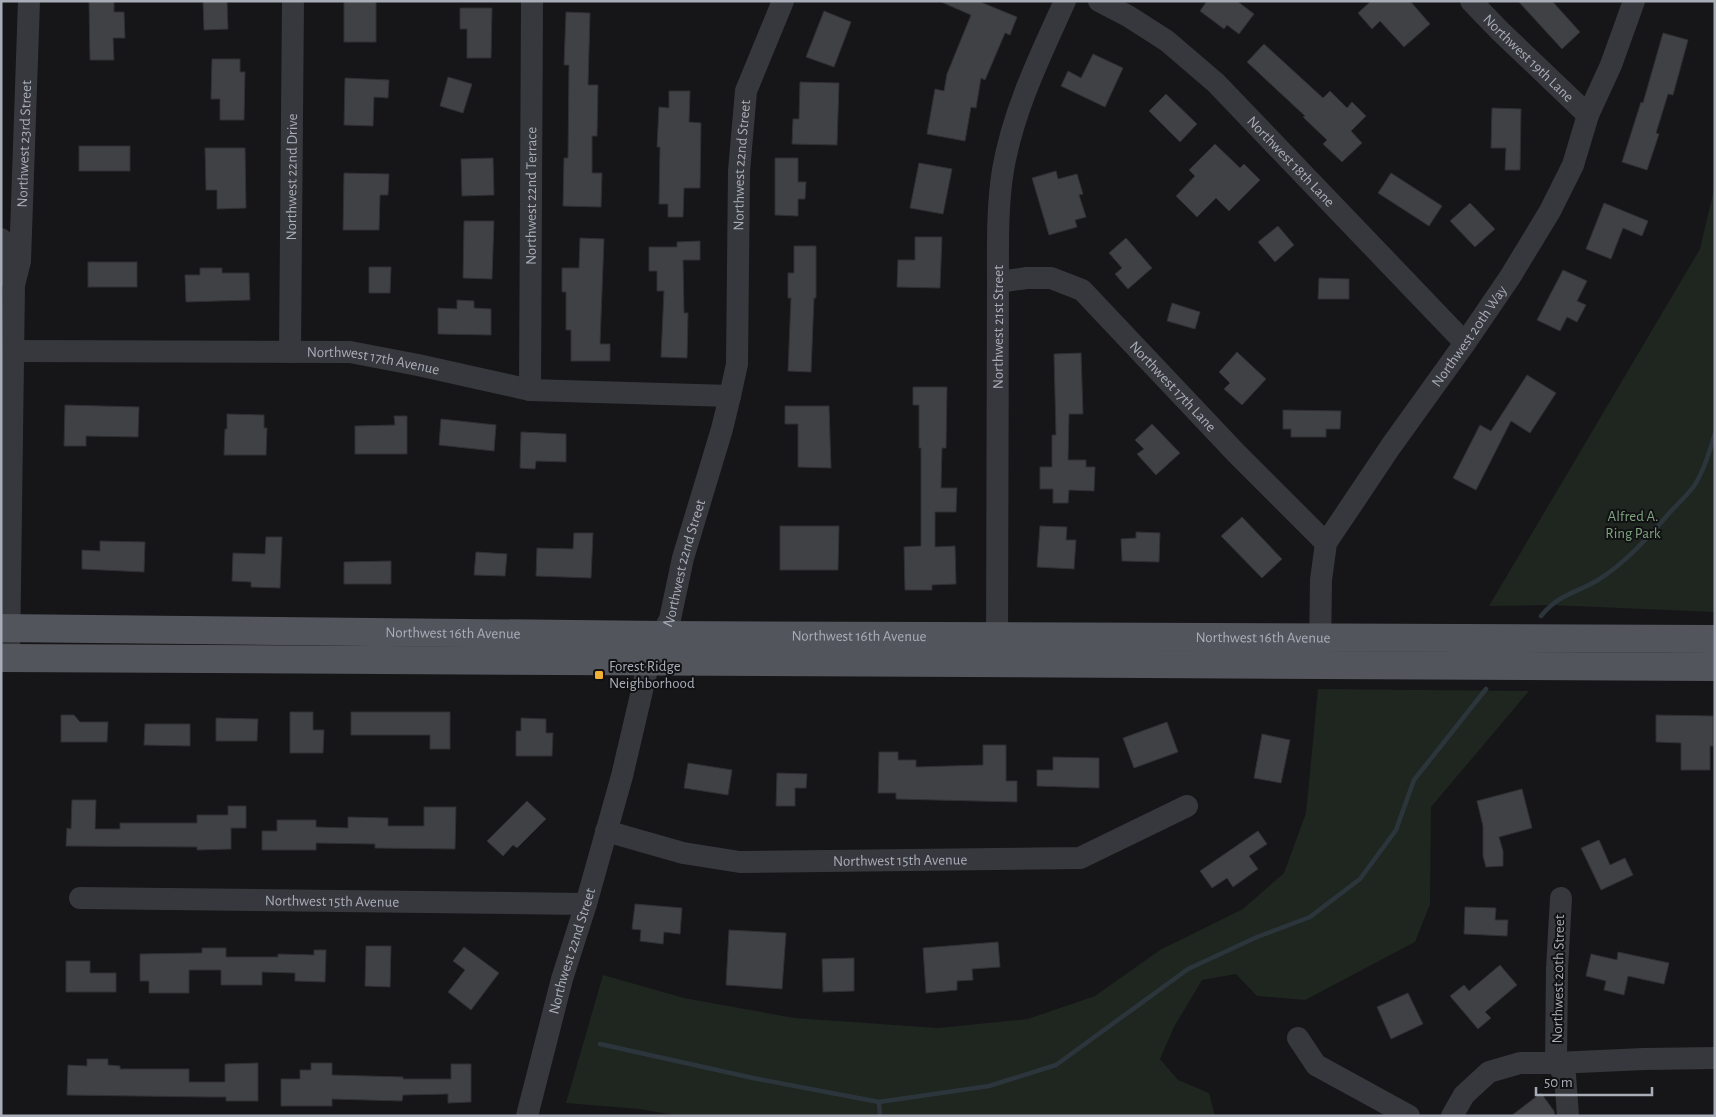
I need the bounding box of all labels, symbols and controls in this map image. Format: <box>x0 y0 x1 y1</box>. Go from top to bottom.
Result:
street label: Northwest 19th Lane <box>1480 12 1576 105</box>
street label: Northwest 23rd Street <box>15 80 34 208</box>
street label: Northwest 22nd Street <box>731 99 753 231</box>
street label: Northwest 22nd Drive <box>284 113 300 241</box>
street label: Northwest 18th Lane <box>1244 113 1337 210</box>
street label: Northwest 22nd Terrace <box>524 127 539 265</box>
street label: Northwest 21st Street <box>991 265 1006 389</box>
street label: Northwest 20th Way <box>1429 282 1510 390</box>
street label: Northwest 17th Lane <box>1127 339 1219 435</box>
street label: Northwest 17th Avenue <box>307 345 441 378</box>
street label: Northwest 22nd Street <box>660 497 708 629</box>
park label: Alfred A. Ring Park <box>1605 509 1661 541</box>
street label: Northwest 16th Avenue <box>385 625 521 642</box>
street label: Northwest 16th Avenue <box>791 628 927 644</box>
street label: Northwest 16th Avenue <box>1195 630 1331 646</box>
place label: Forest Ridge Neighborhood <box>609 659 695 691</box>
marker: Forest Ridge Neighborhood <box>593 669 605 681</box>
street label: Northwest 15th Avenue <box>833 852 968 869</box>
street label: Northwest 22nd Street <box>546 886 598 1016</box>
street label: Northwest 15th Avenue <box>265 893 399 910</box>
street label: Northwest 20th Street <box>1550 914 1567 1044</box>
scale bar <box>1536 1064 1652 1096</box>
text: 50 m <box>1544 1075 1573 1090</box>

